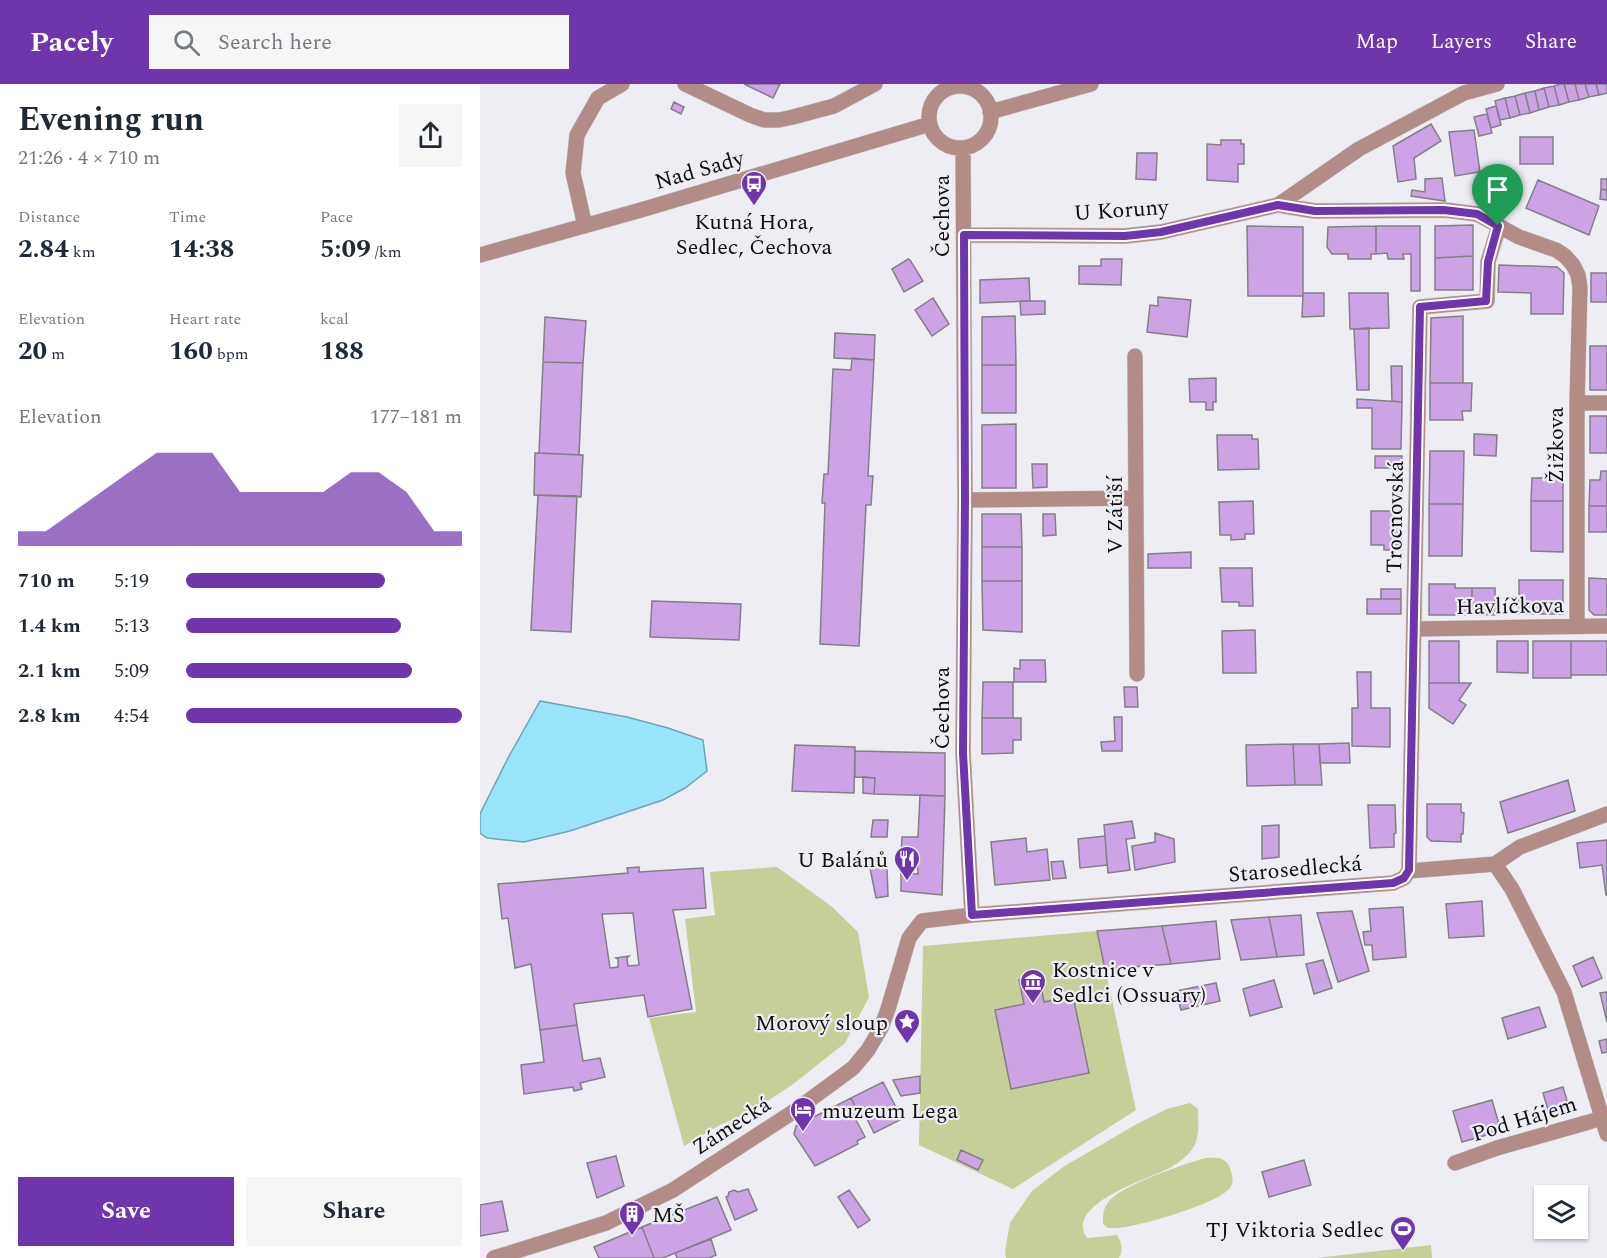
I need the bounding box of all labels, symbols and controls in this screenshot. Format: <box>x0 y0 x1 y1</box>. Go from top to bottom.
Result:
search box <box>149 15 569 69</box>
text: Pacely <box>30 21 113 64</box>
icon: search <box>170 26 203 59</box>
text: Search here <box>218 26 332 59</box>
text: Map <box>1356 26 1398 58</box>
text: Layers <box>1431 26 1492 58</box>
text: Share <box>1525 26 1577 58</box>
text: Evening run <box>18 95 204 145</box>
button: share <box>399 104 462 167</box>
street label: Nad Sady <box>651 142 749 199</box>
text: 21:26 · 4 × 710 m <box>18 143 160 173</box>
pin <box>1472 164 1523 226</box>
bus stop icon: Kutná Hora, Sedlec, Čechova <box>739 169 769 207</box>
icon: arrive <box>1481 173 1514 206</box>
street label: Čechova <box>926 174 959 258</box>
street label: U Koruny <box>1073 191 1171 230</box>
text: Distance <box>18 205 80 229</box>
text: Time <box>169 205 206 229</box>
text: Pace <box>320 205 353 229</box>
place label: Kutná Hora, Sedlec, Čechova <box>676 206 833 264</box>
text: 2.84 <box>18 229 69 269</box>
text: 14:38 <box>169 229 234 269</box>
text: 5:09 <box>320 229 371 269</box>
text: km <box>69 240 95 264</box>
text: /km <box>371 240 401 264</box>
text: Elevation <box>18 307 85 331</box>
text: Heart rate <box>169 307 241 331</box>
text: kcal <box>320 307 349 331</box>
text: 20 <box>18 331 47 371</box>
text: 160 <box>169 331 213 371</box>
text: 188 <box>320 331 364 371</box>
text: m <box>47 342 65 366</box>
text: bpm <box>213 342 249 366</box>
text: Elevation <box>18 402 102 432</box>
text: 177–181 m <box>370 402 462 432</box>
street label: Žižkova <box>1540 407 1573 483</box>
street label: Trocnovská <box>1378 460 1413 574</box>
street label: V Zátiší <box>1099 475 1132 554</box>
text: 710 m <box>18 566 75 596</box>
text: 5:19 <box>114 566 149 596</box>
street label: Havlíčkova <box>1456 589 1565 624</box>
text: 1.4 km <box>18 611 81 641</box>
text: 5:13 <box>114 611 149 641</box>
text: 2.1 km <box>18 656 81 686</box>
text: 5:09 <box>114 656 149 686</box>
street label: Čechova <box>926 666 959 750</box>
text: 2.8 km <box>18 701 81 731</box>
text: 4:54 <box>114 701 149 731</box>
place label: U Balánů <box>797 844 888 877</box>
restaurant icon: U Balánů <box>892 844 922 882</box>
street label: Starosedlecká <box>1227 847 1363 892</box>
place label: Kostnice v Sedlci (Ossuary) <box>1052 954 1206 1012</box>
museum icon: Kostnice v Sedlci (Ossuary) <box>1018 967 1048 1005</box>
place label: Morový sloup <box>755 1007 888 1040</box>
place icon: Morový sloup <box>892 1007 922 1045</box>
street label: Zámecká <box>686 1088 778 1164</box>
street label: Pod Hájem <box>1468 1088 1581 1151</box>
hotel icon: muzeum Lega <box>788 1095 818 1133</box>
place label: muzeum Lega <box>822 1095 958 1128</box>
button: Save <box>18 1177 234 1246</box>
button: Share <box>246 1177 462 1246</box>
map controls <box>1534 1185 1588 1239</box>
button: layers <box>1534 1185 1588 1239</box>
building icon: MŠ <box>617 1199 647 1237</box>
place label: MŠ <box>652 1199 685 1232</box>
place label: TJ Viktoria Sedlec <box>1206 1214 1384 1247</box>
sports icon: TJ Viktoria Sedlec <box>1388 1214 1418 1252</box>

